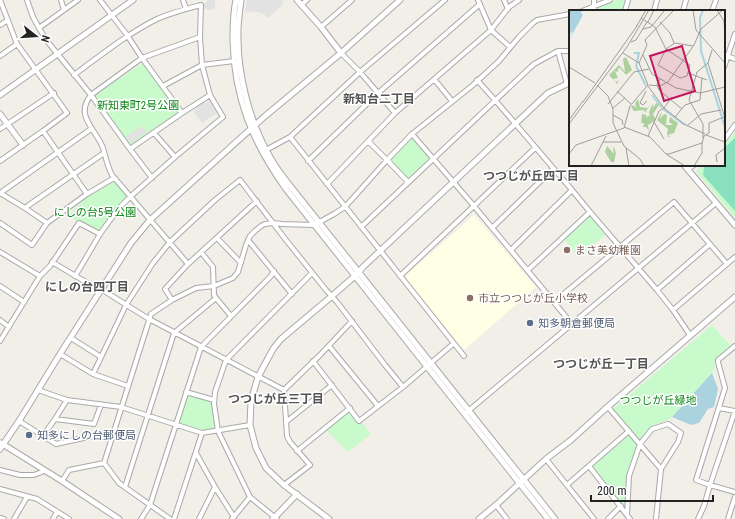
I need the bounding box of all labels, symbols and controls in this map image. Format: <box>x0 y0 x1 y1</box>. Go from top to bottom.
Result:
inset map <box>569 10 725 166</box>
north arrow <box>16 16 56 56</box>
text: N <box>38 34 52 44</box>
district label: 新知台二丁目 <box>343 92 415 106</box>
park label: 新知東町2号公園 <box>97 99 179 112</box>
district label: つつじが丘四丁目 <box>483 169 579 183</box>
park label: にしの台5号公園 <box>54 206 136 219</box>
place label: まさ美幼稚園 <box>575 244 641 257</box>
marker: まさ美幼稚園 <box>562 245 572 255</box>
district label: にしの台四丁目 <box>45 280 129 294</box>
place label: 市立つつじが丘小学校 <box>478 292 588 305</box>
marker: 市立つつじが丘小学校 <box>465 293 475 303</box>
place label: 知多朝倉郵便局 <box>538 317 615 330</box>
marker: 知多朝倉郵便局 <box>525 318 535 328</box>
district label: つつじが丘一丁目 <box>553 357 649 371</box>
district label: つつじが丘三丁目 <box>228 392 324 406</box>
park label: つつじが丘緑地 <box>620 394 697 407</box>
place label: 知多にしの台郵便局 <box>37 429 136 442</box>
marker: 知多にしの台郵便局 <box>24 430 34 440</box>
scale bar <box>591 477 713 503</box>
text: 200 m <box>597 484 627 498</box>

